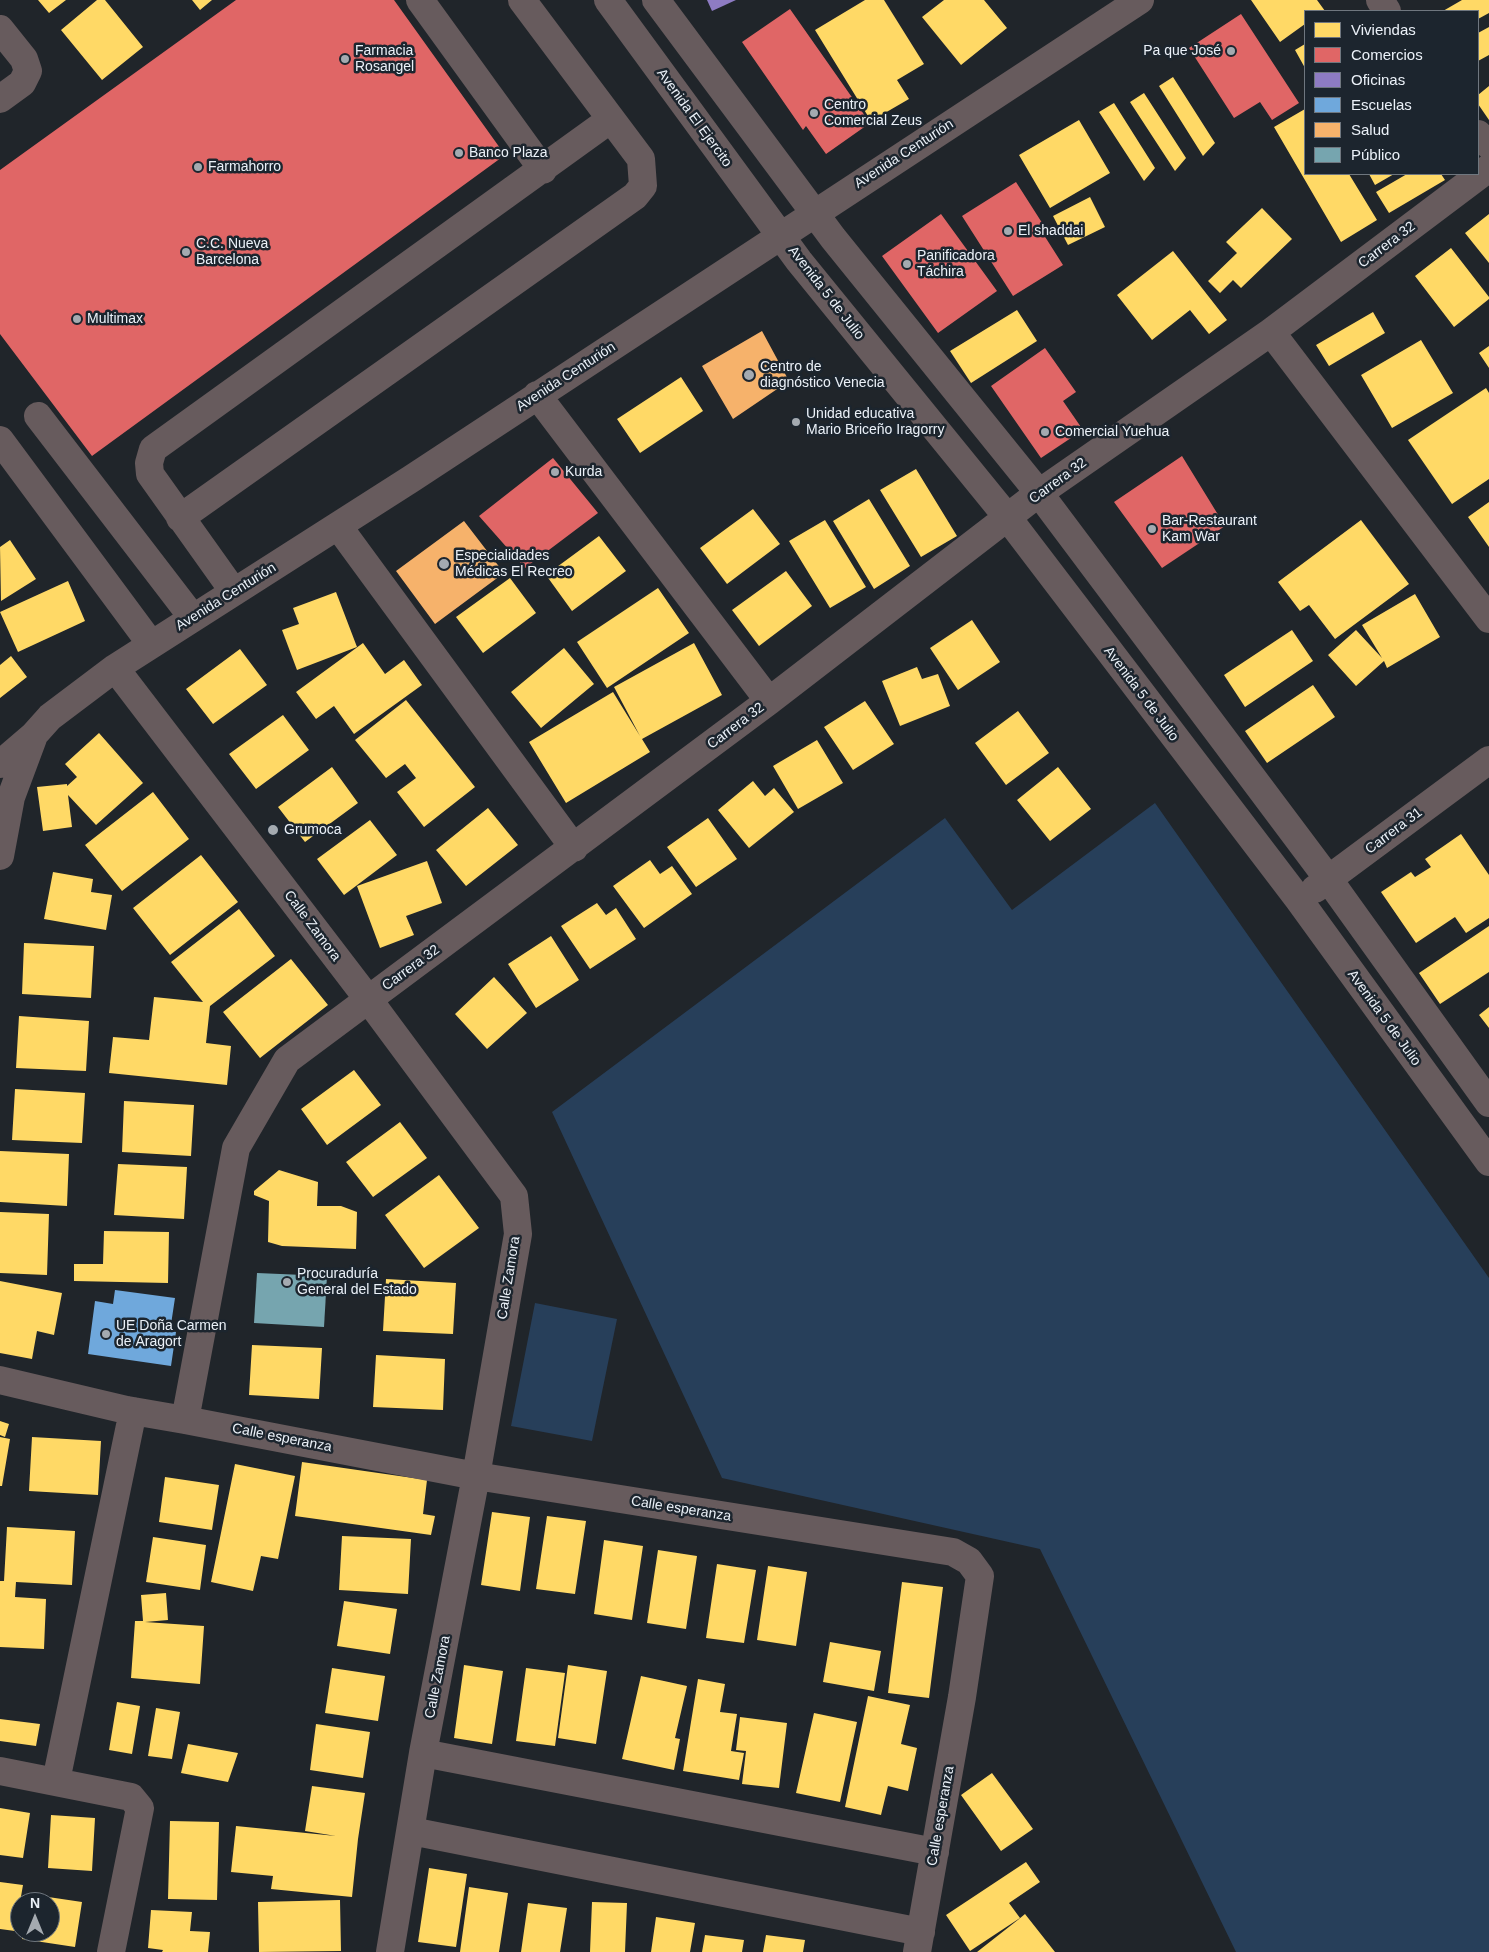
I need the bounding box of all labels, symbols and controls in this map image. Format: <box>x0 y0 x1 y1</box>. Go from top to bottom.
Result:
legend <box>1304 10 1479 175</box>
text: Viviendas <box>1351 21 1416 38</box>
place label: Farmacia Rosangel <box>355 43 414 75</box>
place label: Pa que José <box>1143 43 1221 59</box>
marker: Pa que José <box>1225 45 1237 57</box>
text: Comercios <box>1351 46 1423 63</box>
marker: Farmacia Rosangel <box>339 53 351 65</box>
street label: Avenida El Ejercito <box>653 66 735 170</box>
text: Oficinas <box>1351 71 1405 88</box>
text: Escuelas <box>1351 96 1412 113</box>
place label: Centro Comercial Zeus <box>824 97 922 130</box>
marker: Centro Comercial Zeus <box>808 107 820 119</box>
street label: Avenida Centurión <box>851 116 957 192</box>
text: Salud <box>1351 121 1389 138</box>
place label: Banco Plaza <box>469 145 548 161</box>
text: Público <box>1351 146 1400 163</box>
marker: Banco Plaza <box>453 147 465 159</box>
place label: Farmahorro <box>208 159 281 175</box>
marker: Farmahorro <box>192 161 204 173</box>
street label: Carrera 32 <box>1355 218 1419 272</box>
place label: El shaddai <box>1018 223 1083 239</box>
marker: El shaddai <box>1002 225 1014 237</box>
place label: C.C. Nueva Barcelona <box>196 236 268 268</box>
street label: Avenida 5 de Julio <box>784 243 868 343</box>
marker: C.C. Nueva Barcelona <box>180 246 192 258</box>
place label: Panificadora Táchira <box>917 248 995 280</box>
marker: Panificadora Táchira <box>901 258 913 270</box>
place label: Multimax <box>87 311 143 327</box>
marker: Multimax <box>71 313 83 325</box>
street label: Avenida Centurión <box>513 339 619 415</box>
place label: Centro de diagnóstico Venecia <box>760 359 885 392</box>
marker: Centro de diagnóstico Venecia <box>742 368 756 382</box>
place label: Unidad educativa Mario Briceño Iragorry <box>806 406 944 438</box>
marker: Unidad educativa Mario Briceño Iragorry <box>790 416 802 428</box>
place label: Comercial Yuehua <box>1055 424 1169 440</box>
marker: Comercial Yuehua <box>1039 426 1051 438</box>
street label: Carrera 32 <box>1026 455 1090 507</box>
place label: Kurda <box>565 464 602 480</box>
marker: Kurda <box>549 466 561 478</box>
place label: Bar-Restaurant Kam War <box>1162 513 1257 546</box>
marker: Bar-Restaurant Kam War <box>1146 523 1158 535</box>
place label: Especialidades Médicas El Recreo <box>455 548 572 580</box>
marker: Especialidades Médicas El Recreo <box>437 557 451 571</box>
street label: Avenida Centurión <box>173 559 279 635</box>
street label: Avenida 5 de Julio <box>1100 643 1182 745</box>
street label: Carrera 32 <box>704 699 768 753</box>
street label: Carrera 31 <box>1362 804 1426 858</box>
place label: Grumoca <box>284 822 342 838</box>
marker: Grumoca <box>266 823 280 837</box>
street label: Calle Zamora <box>280 887 344 965</box>
street label: Carrera 32 <box>379 942 443 994</box>
street label: Avenida 5 de Julio <box>1344 967 1424 1069</box>
street label: Calle Zamora <box>494 1235 524 1321</box>
place label: Procuraduría General del Estado <box>297 1266 417 1298</box>
marker: Procuraduría General del Estado <box>281 1276 293 1288</box>
place label: UE Doña Carmen de Aragort <box>116 1318 226 1350</box>
marker: UE Doña Carmen de Aragort <box>100 1328 112 1340</box>
street label: Calle esperanza <box>231 1420 333 1456</box>
street label: Calle esperanza <box>630 1493 732 1525</box>
street label: Calle Zamora <box>422 1634 454 1720</box>
street label: Calle esperanza <box>924 1765 958 1867</box>
north arrow <box>10 1892 60 1942</box>
text: N <box>30 1895 40 1911</box>

